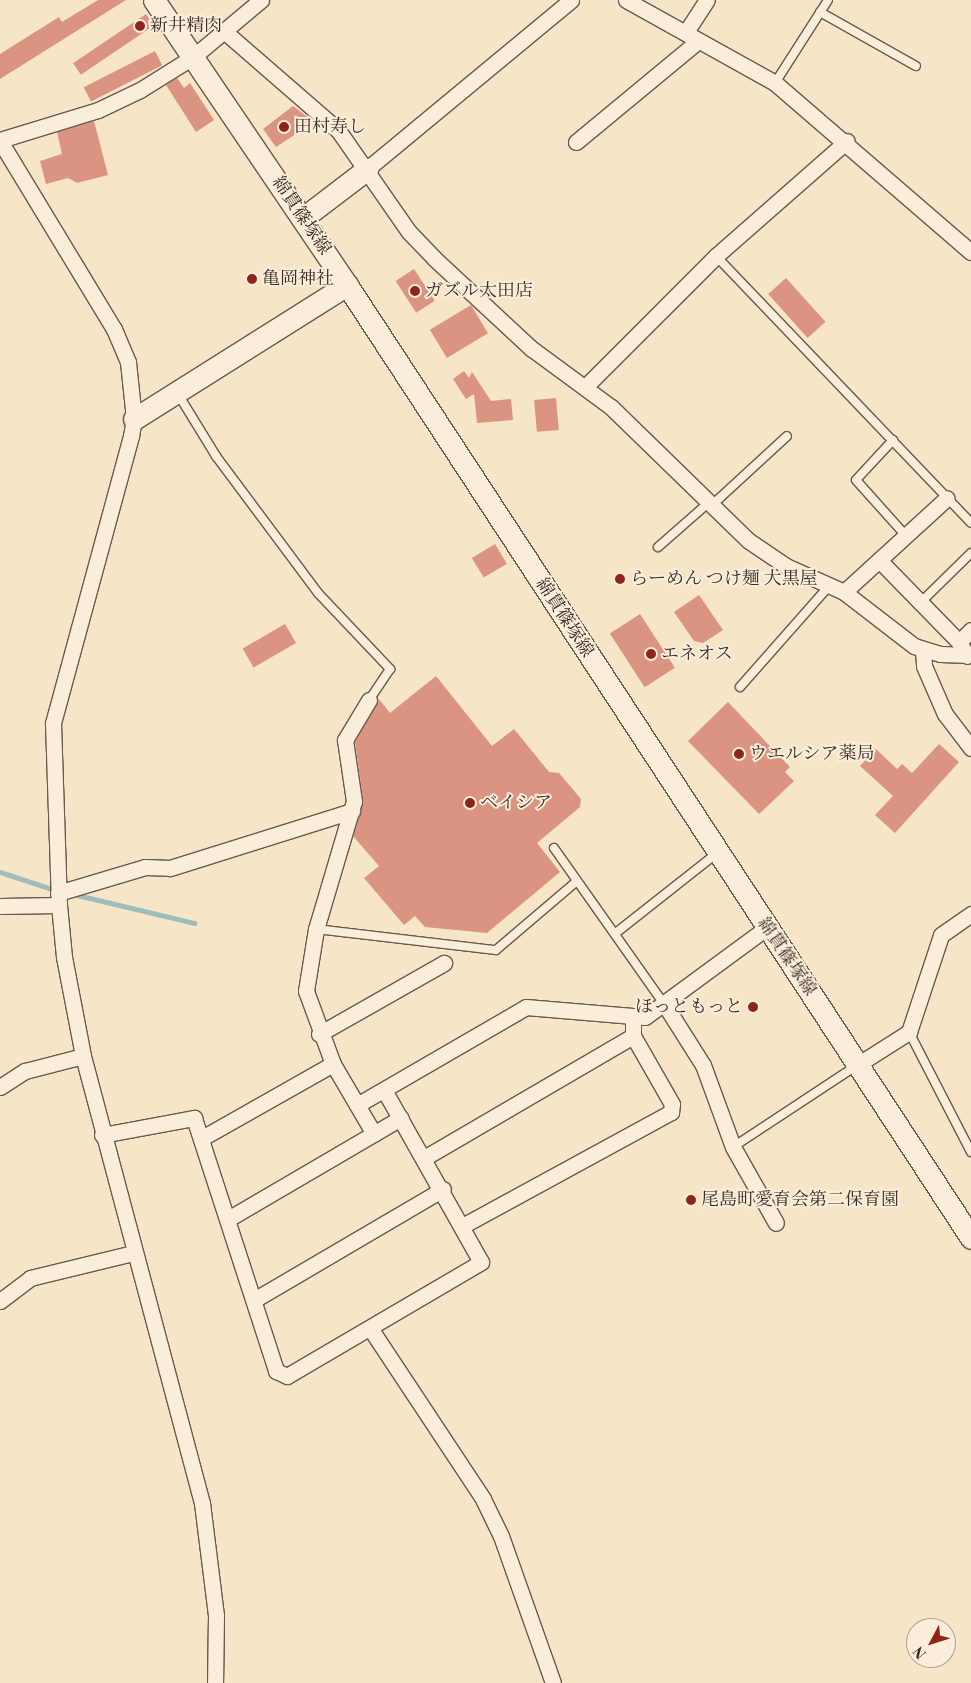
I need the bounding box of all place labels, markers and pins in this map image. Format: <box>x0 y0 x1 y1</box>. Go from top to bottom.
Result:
place label: 新井精肉 <box>150 15 222 37</box>
marker: 新井精肉 <box>134 20 146 32</box>
place label: 田村寿し <box>294 116 366 138</box>
marker: 田村寿し <box>278 121 290 133</box>
place label: 亀岡神社 <box>262 268 334 290</box>
marker: 亀岡神社 <box>246 273 258 285</box>
place label: ガズル太田店 <box>425 280 533 302</box>
marker: ガズル太田店 <box>409 285 421 297</box>
place label: らーめん つけ麺 大黒屋 <box>630 568 817 590</box>
marker: らーめん つけ麺 大黒屋 <box>614 573 626 585</box>
place label: エネオス <box>661 643 733 665</box>
marker: エネオス <box>645 648 657 660</box>
place label: ウエルシア薬局 <box>749 743 875 765</box>
marker: ウエルシア薬局 <box>733 748 745 760</box>
place label: ベイシア <box>480 792 552 814</box>
marker: ベイシア <box>464 797 476 809</box>
place label: ほっともっと <box>635 996 743 1018</box>
marker: ほっともっと <box>747 1001 759 1013</box>
place label: 尾島町愛育会第二保育園 <box>701 1189 899 1211</box>
marker: 尾島町愛育会第二保育園 <box>685 1194 697 1206</box>

